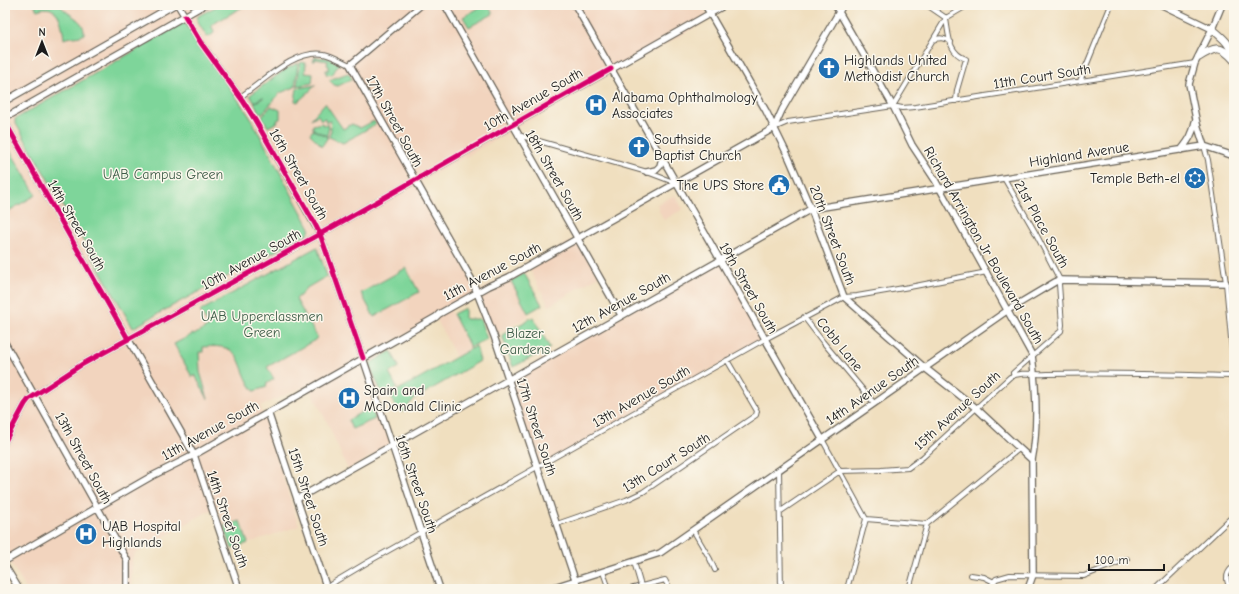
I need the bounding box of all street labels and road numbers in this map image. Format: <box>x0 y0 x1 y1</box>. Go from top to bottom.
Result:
street label: 11th Court South <box>992 60 1092 93</box>
street label: 10th Avenue South <box>481 64 586 135</box>
street label: 17th Street South <box>362 73 427 170</box>
street label: 16th Street South <box>265 125 332 223</box>
street label: 18th Street South <box>522 127 588 224</box>
street label: Highland Avenue <box>1028 138 1130 171</box>
street label: Richard Arrington Jr Boulevard South <box>920 144 1047 347</box>
street label: 14th Street South <box>44 177 109 274</box>
street label: 21st Place South <box>1010 177 1073 271</box>
street label: 20th Street South <box>806 183 859 288</box>
street label: 10th Avenue South <box>198 225 304 294</box>
street label: 11th Avenue South <box>440 238 544 304</box>
street label: 19th Street South <box>716 240 782 337</box>
street label: 12th Avenue South <box>569 268 674 337</box>
street label: Cobb Lane <box>813 314 866 375</box>
street label: 14th Avenue South <box>823 352 922 429</box>
street label: 13th Avenue South <box>589 362 693 431</box>
street label: 15th Avenue South <box>911 367 1004 454</box>
street label: 17th Street South <box>513 376 560 478</box>
street label: 11th Avenue South <box>159 397 262 464</box>
street label: 13th Street South <box>51 409 116 507</box>
street label: 13th Court South <box>619 429 713 496</box>
street label: 16th Street South <box>392 433 441 536</box>
street label: 15th Street South <box>285 446 332 549</box>
street label: 14th Street South <box>203 468 252 570</box>

